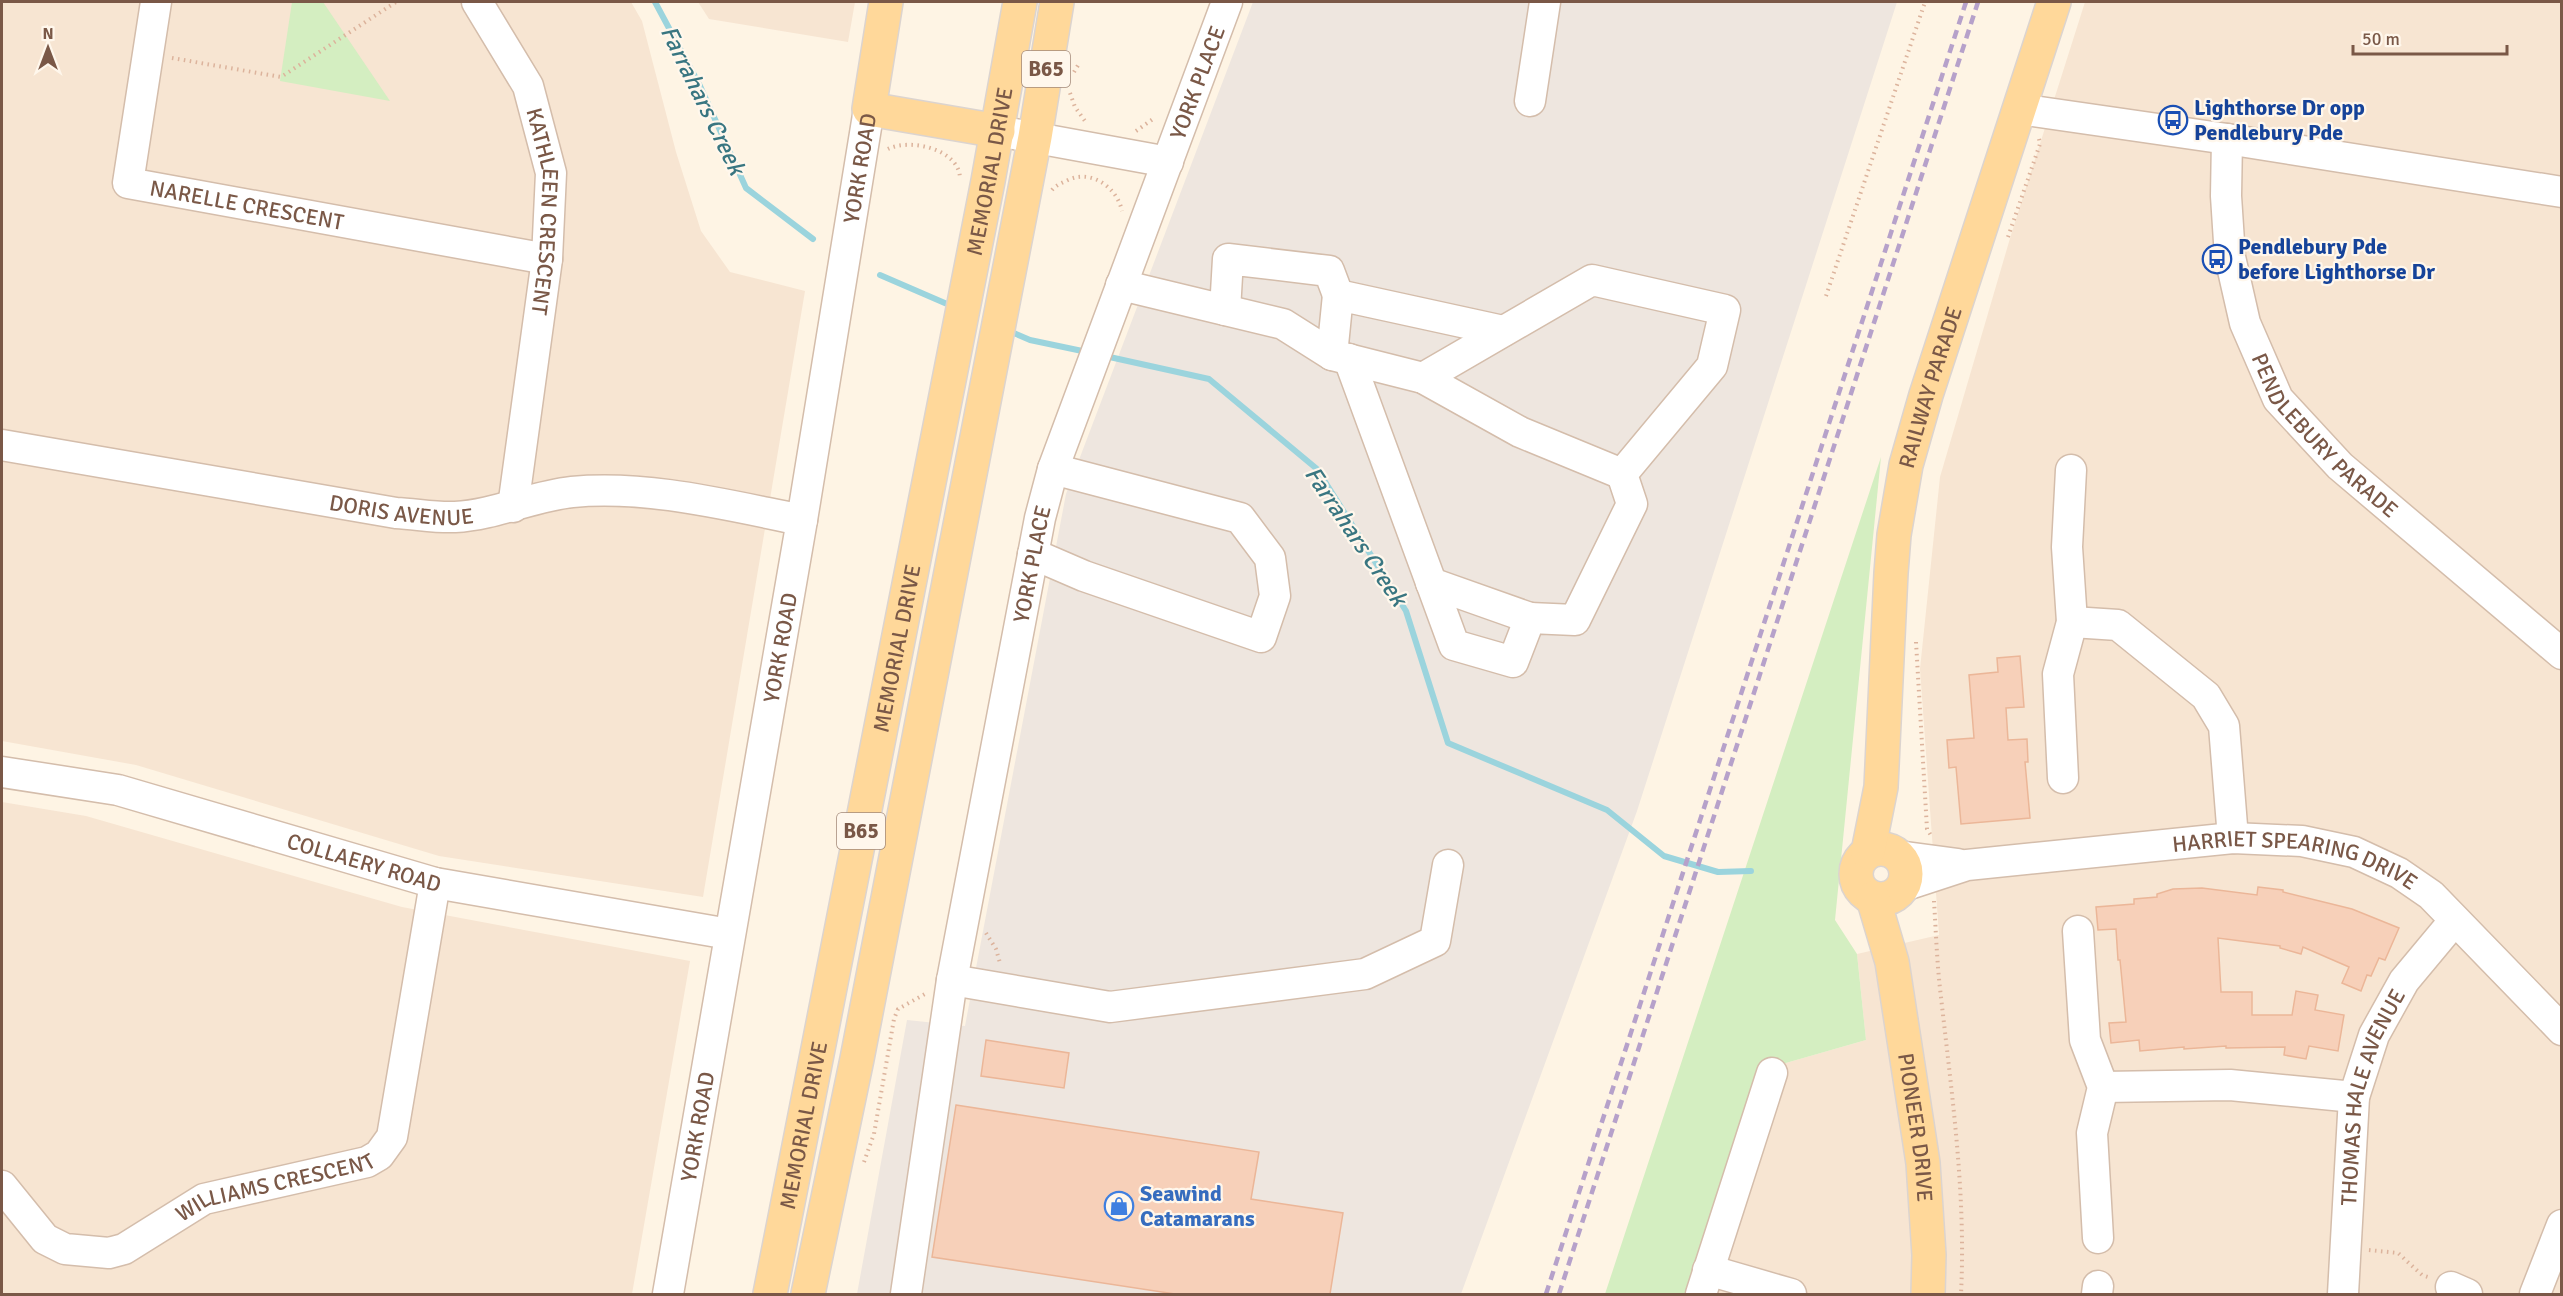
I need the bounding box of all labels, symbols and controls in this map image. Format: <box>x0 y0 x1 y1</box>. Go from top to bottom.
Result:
north arrow <box>18 18 78 78</box>
scale bar <box>2353 18 2508 56</box>
water label: Farrahars Creek <box>654 20 753 181</box>
street label: YORK PLACE <box>1164 22 1231 143</box>
text: N <box>42 24 54 44</box>
text: 50 m <box>2362 28 2400 50</box>
road number: B65 <box>1022 51 1070 87</box>
street label: MEMORIAL DRIVE <box>961 85 1019 258</box>
place label: Lighthorse Dr opp Pendlebury Pde <box>2194 94 2365 146</box>
bus stop icon: Lighthorse Dr opp Pendlebury Pde <box>2157 104 2189 136</box>
street label: KATHLEEN CRESCENT <box>520 105 564 317</box>
street label: YORK ROAD <box>838 111 882 225</box>
street label: NARELLE CRESCENT <box>148 174 346 236</box>
place label: Pendlebury Pde before Lighthorse Dr <box>2238 233 2435 285</box>
bus stop icon: Pendlebury Pde before Lighthorse Dr <box>2201 243 2233 275</box>
street label: RAILWAY PARADE <box>1893 303 1968 471</box>
street label: PENDLEBURY PARADE <box>2246 349 2404 523</box>
water label: Farrahars Creek <box>1298 460 1415 613</box>
street label: DORIS AVENUE <box>327 489 475 531</box>
street label: YORK PLACE <box>1007 502 1057 625</box>
street label: MEMORIAL DRIVE <box>867 562 927 735</box>
street label: YORK ROAD <box>758 591 803 705</box>
road number: B65 <box>837 813 885 849</box>
street label: HARRIET SPEARING DRIVE <box>2171 825 2423 896</box>
street label: COLLAERY ROAD <box>284 827 444 898</box>
street label: THOMAS HALE AVENUE <box>2335 984 2411 1206</box>
street label: MEMORIAL DRIVE <box>774 1039 833 1212</box>
street label: PIONEER DRIVE <box>1892 1051 1939 1203</box>
street label: YORK ROAD <box>675 1069 720 1184</box>
street label: WILLIAMS CRESCENT <box>171 1147 380 1227</box>
place label: Seawind Catamarans <box>1140 1180 1255 1232</box>
shop icon: Seawind Catamarans <box>1103 1190 1135 1222</box>

